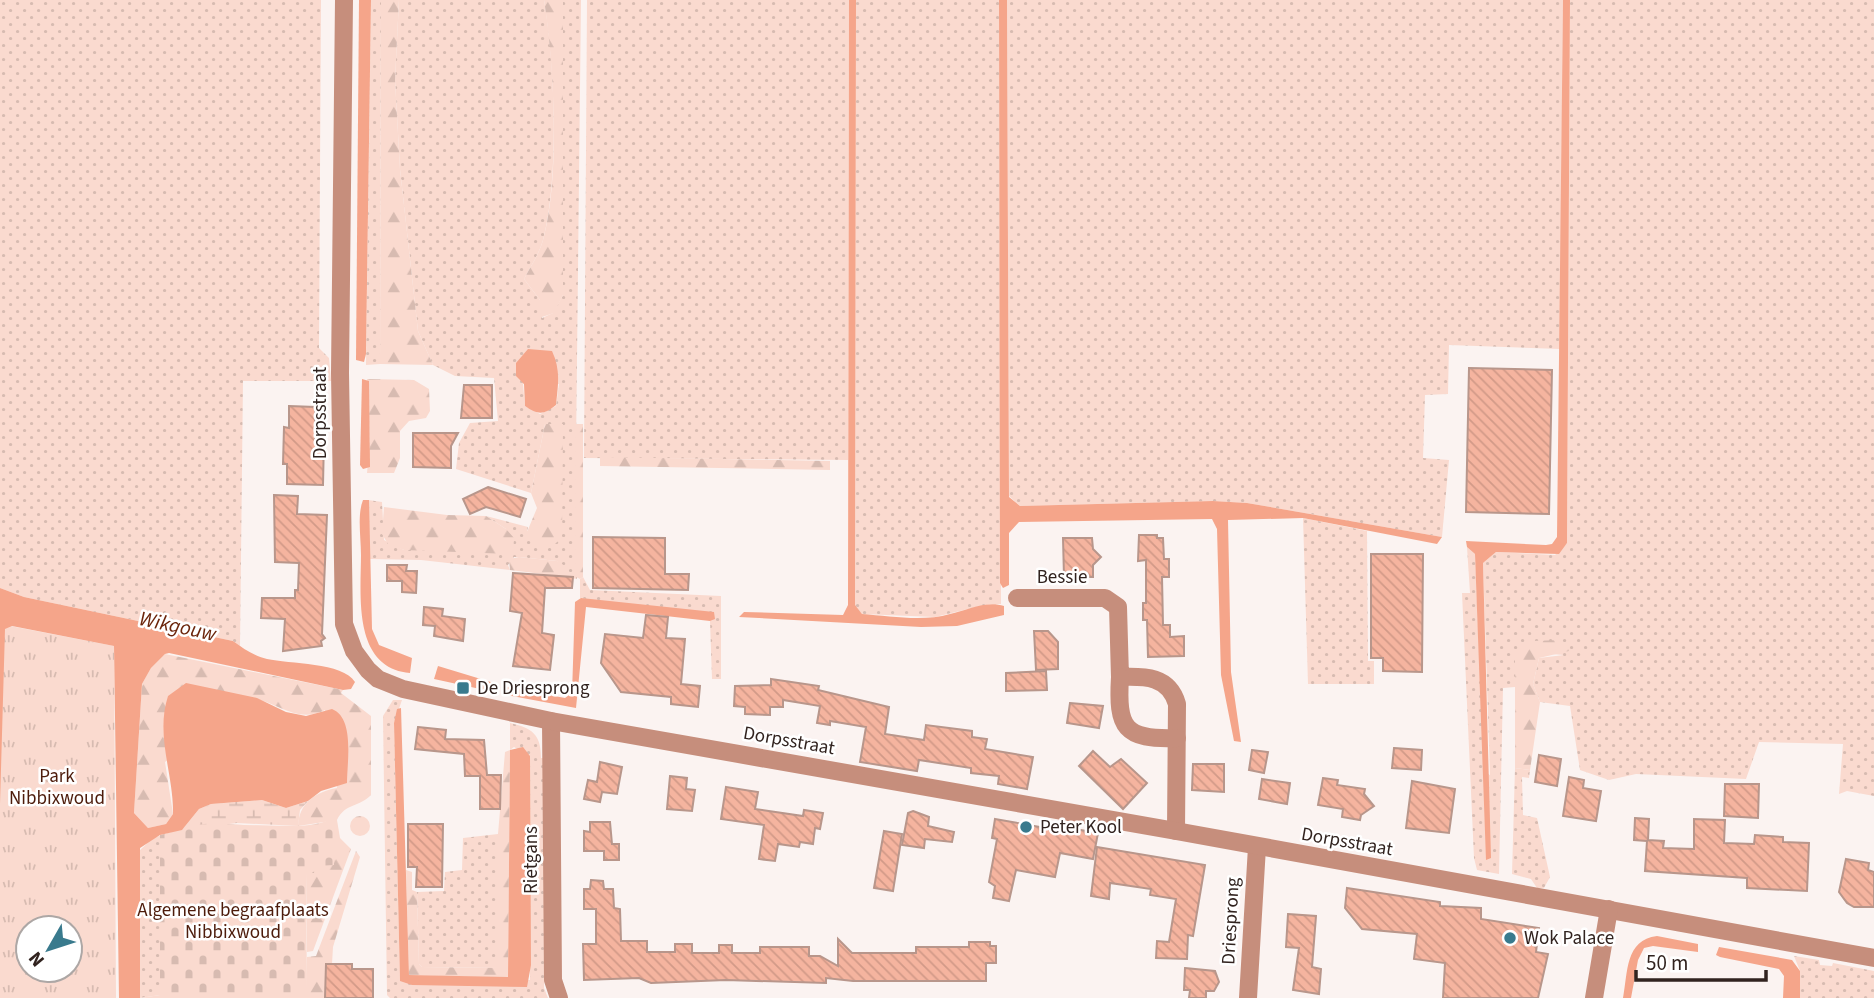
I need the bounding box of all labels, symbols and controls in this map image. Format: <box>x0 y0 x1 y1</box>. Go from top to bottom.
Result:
street label: Dorpsstraat <box>307 366 334 459</box>
street label: Bessie <box>1037 564 1087 591</box>
water label: Wikgouw <box>137 603 220 649</box>
place label: De Driesprong <box>477 675 590 702</box>
marker: De Driesprong <box>455 680 471 696</box>
street label: Dorpsstraat <box>741 720 837 762</box>
park label: Park Nibbixwoud <box>9 763 105 812</box>
place label: Peter Kool <box>1040 814 1122 841</box>
marker: Peter Kool <box>1018 819 1034 835</box>
street label: Dorpsstraat <box>1299 821 1395 863</box>
street label: Rietgans <box>518 826 545 894</box>
street label: Driesprong <box>1215 876 1247 965</box>
park label: Algemene begraafplaats Nibbixwoud <box>137 897 329 946</box>
north arrow <box>14 914 84 984</box>
place label: Wok Palace <box>1524 925 1614 952</box>
marker: Wok Palace <box>1502 930 1518 946</box>
scale bar <box>1636 939 1766 983</box>
text: N <box>22 945 51 972</box>
text: 50 m <box>1646 948 1688 978</box>

